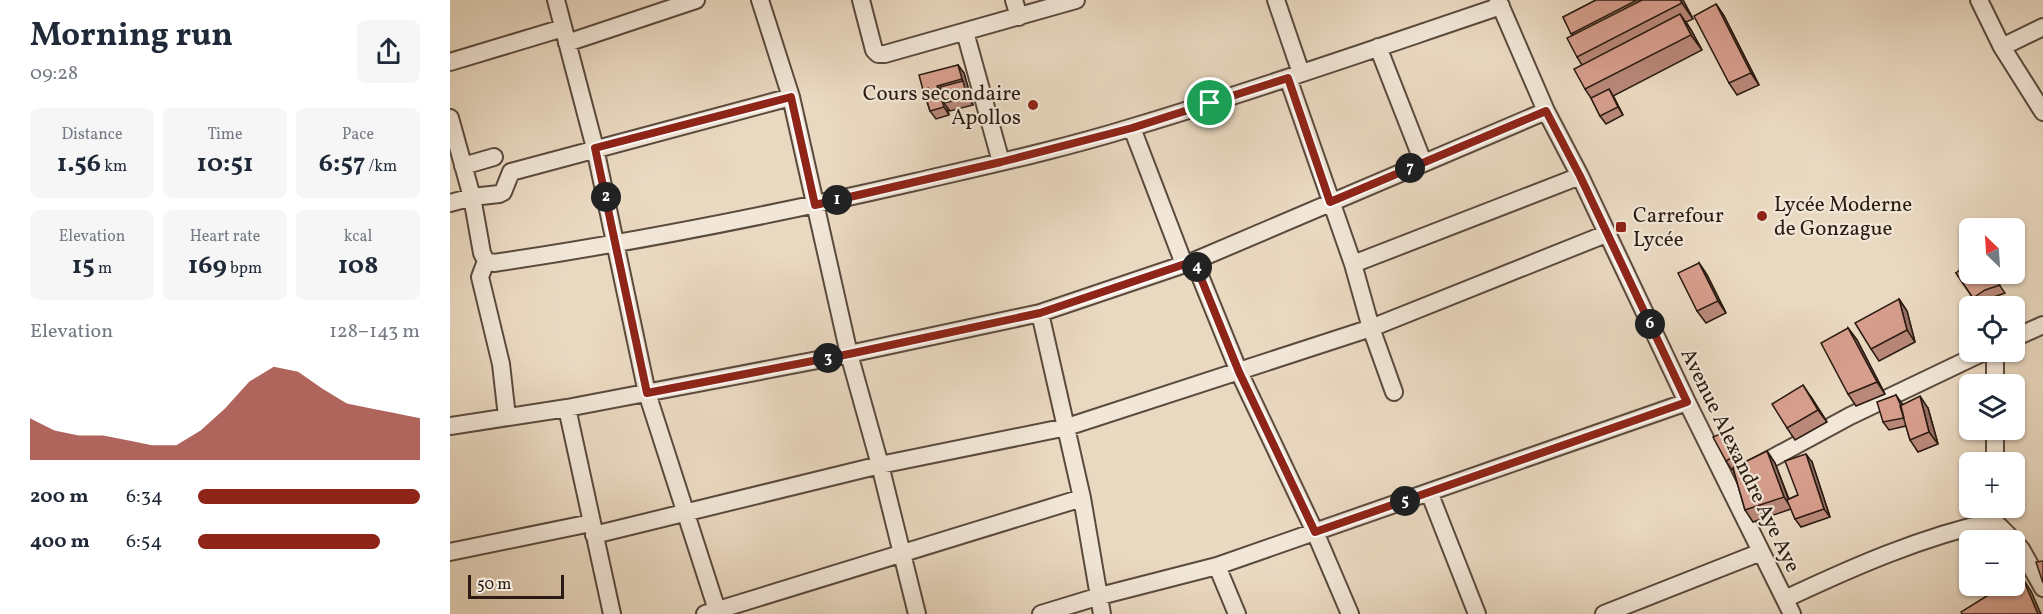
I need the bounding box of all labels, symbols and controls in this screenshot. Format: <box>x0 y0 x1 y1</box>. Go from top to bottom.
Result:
text: Morning run <box>30 14 233 60</box>
button: share <box>357 20 420 83</box>
text: 09:28 <box>30 60 78 88</box>
pin <box>1184 77 1235 128</box>
place label: Cours secondaire Apollos <box>863 80 1021 133</box>
icon: arrive <box>1193 86 1226 119</box>
marker: Cours secondaire Apollos <box>1026 98 1040 112</box>
text: Distance <box>61 124 123 146</box>
text: Time <box>207 124 243 146</box>
text: Pace <box>342 124 374 146</box>
text: 1.56 <box>57 146 101 182</box>
text: 10:51 <box>197 146 253 182</box>
text: 6:57 <box>319 146 365 182</box>
pin: 7 <box>1395 153 1425 183</box>
text: km <box>101 156 127 178</box>
text: /km <box>365 156 397 178</box>
text: 7 <box>1406 157 1414 179</box>
pin: 2 <box>591 182 621 212</box>
pin: 1 <box>822 185 852 215</box>
text: 2 <box>602 186 610 208</box>
text: 1 <box>834 189 840 211</box>
place label: Lycée Moderne de Gonzague <box>1774 191 1912 244</box>
place label: Carrefour Lycée <box>1633 202 1724 255</box>
marker: Lycée Moderne de Gonzague <box>1755 209 1769 223</box>
north arrow <box>1959 218 2025 284</box>
map controls <box>1959 218 2025 596</box>
marker: Carrefour Lycée <box>1614 220 1628 234</box>
text: Elevation <box>59 226 125 248</box>
text: Heart rate <box>190 226 260 248</box>
text: kcal <box>344 226 372 248</box>
text: 15 <box>72 248 95 284</box>
text: 169 <box>188 248 227 284</box>
text: 108 <box>338 248 378 284</box>
pin: 4 <box>1182 252 1212 282</box>
text: 4 <box>1192 256 1202 278</box>
text: m <box>95 258 112 280</box>
text: bpm <box>227 258 262 280</box>
button: locate <box>1959 296 2025 362</box>
pin: 6 <box>1635 309 1665 339</box>
text: 6 <box>1646 313 1654 335</box>
text: Elevation <box>30 318 113 346</box>
text: 128–143 m <box>329 318 420 346</box>
pin: 3 <box>813 343 843 373</box>
street label: Avenue Alexandre Aye Aye <box>1673 344 1807 578</box>
text: 3 <box>824 347 832 369</box>
button: layers <box>1959 374 2025 440</box>
button: + <box>1959 452 2025 518</box>
text: 200 m <box>30 483 88 511</box>
text: 6:34 <box>126 483 163 511</box>
pin: 5 <box>1390 486 1420 516</box>
text: 5 <box>1401 490 1409 512</box>
text: 400 m <box>30 528 90 556</box>
text: 6:54 <box>126 528 162 556</box>
button: − <box>1959 530 2025 596</box>
scale bar <box>468 572 564 600</box>
text: 50 m <box>477 574 511 596</box>

